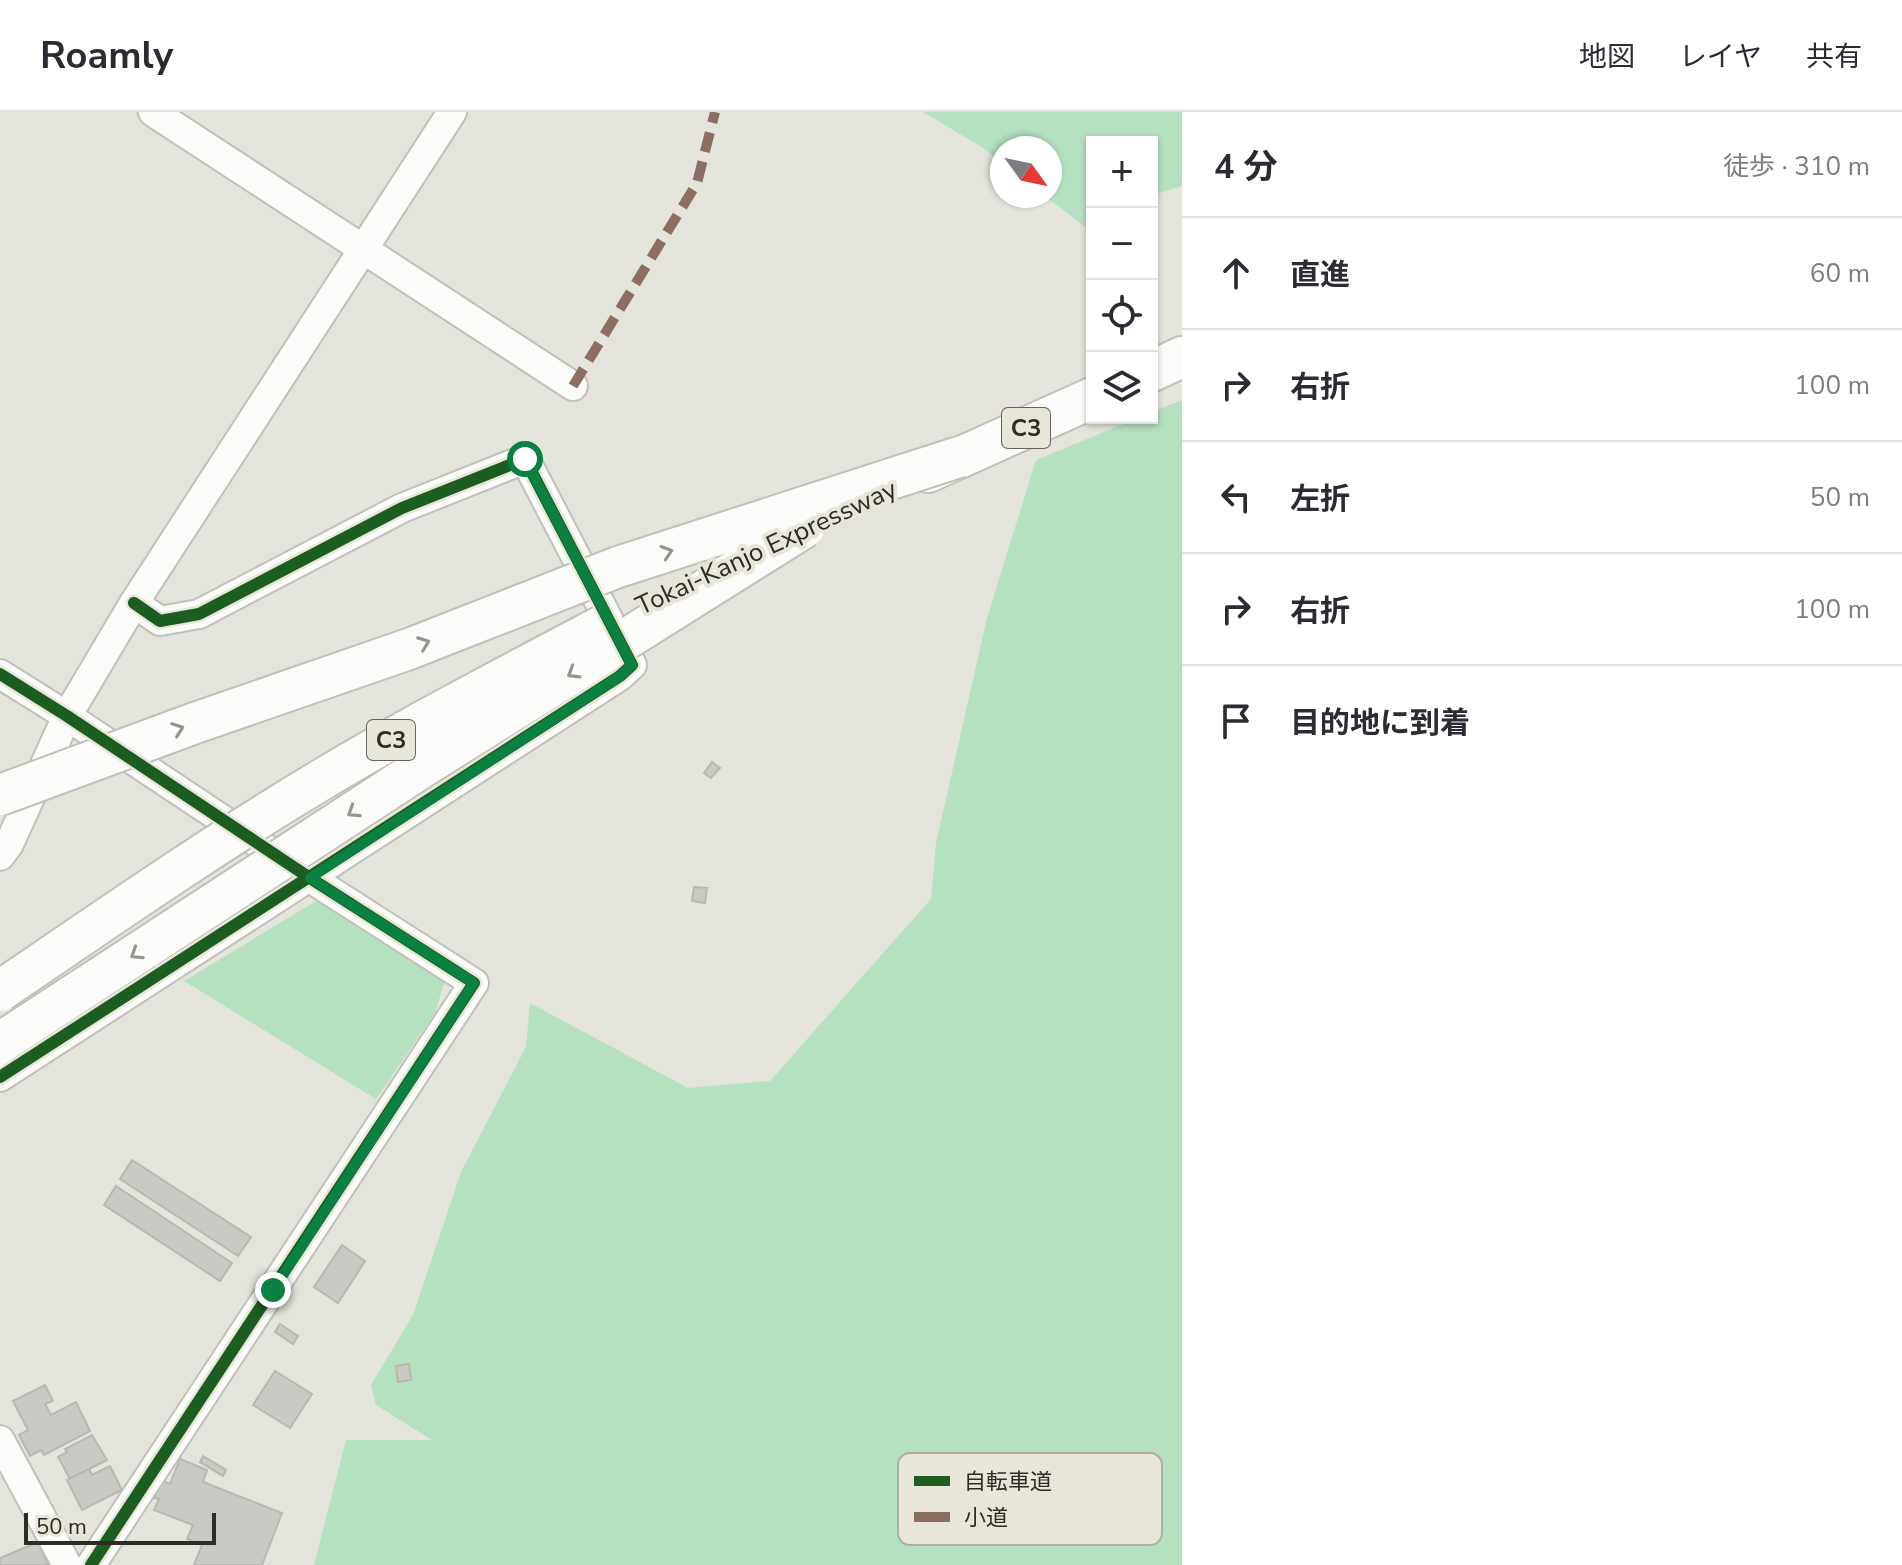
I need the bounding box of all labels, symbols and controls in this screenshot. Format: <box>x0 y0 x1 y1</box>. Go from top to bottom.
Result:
text: Roamly <box>40 30 173 81</box>
text: 地図 <box>1579 38 1635 76</box>
text: レイヤ <box>1679 38 1762 76</box>
text: 共有 <box>1806 38 1862 76</box>
north arrow <box>990 136 1062 208</box>
map controls <box>1086 136 1158 424</box>
button: + <box>1086 136 1158 208</box>
text: 4 分 <box>1214 144 1278 190</box>
text: 徒歩 · 310 m <box>1723 149 1870 184</box>
button: − <box>1086 208 1158 280</box>
icon: ahead <box>1214 251 1258 295</box>
text: 直進 <box>1290 255 1350 296</box>
text: 60 m <box>1810 256 1870 291</box>
button: locate <box>1086 280 1158 352</box>
button: layers <box>1086 352 1158 424</box>
icon: right <box>1214 363 1258 407</box>
text: 右折 <box>1290 367 1350 408</box>
text: 100 m <box>1794 368 1870 403</box>
road number: C3 <box>1002 408 1050 448</box>
route start <box>507 441 543 477</box>
street label: Tokai-Kanjo Expressway <box>630 471 903 623</box>
icon: left <box>1214 475 1258 519</box>
text: 左折 <box>1290 479 1350 520</box>
text: 50 m <box>1810 480 1870 515</box>
one-way arrow <box>659 545 673 561</box>
icon: right <box>1214 587 1258 631</box>
text: 右折 <box>1290 591 1350 632</box>
text: 100 m <box>1794 592 1870 627</box>
one-way arrow <box>416 636 430 653</box>
one-way arrow <box>567 663 582 678</box>
icon: arrive <box>1214 699 1258 743</box>
text: 目的地に到着 <box>1290 703 1470 744</box>
road number: C3 <box>367 720 415 760</box>
one-way arrow <box>170 722 184 739</box>
one-way arrow <box>348 802 362 817</box>
one-way arrow <box>130 945 144 960</box>
route end <box>255 1272 291 1308</box>
legend <box>898 1453 1162 1545</box>
text: 自転車道 <box>964 1467 1052 1497</box>
text: 小道 <box>964 1503 1008 1533</box>
scale bar <box>24 1509 216 1545</box>
text: 50 m <box>36 1512 87 1542</box>

